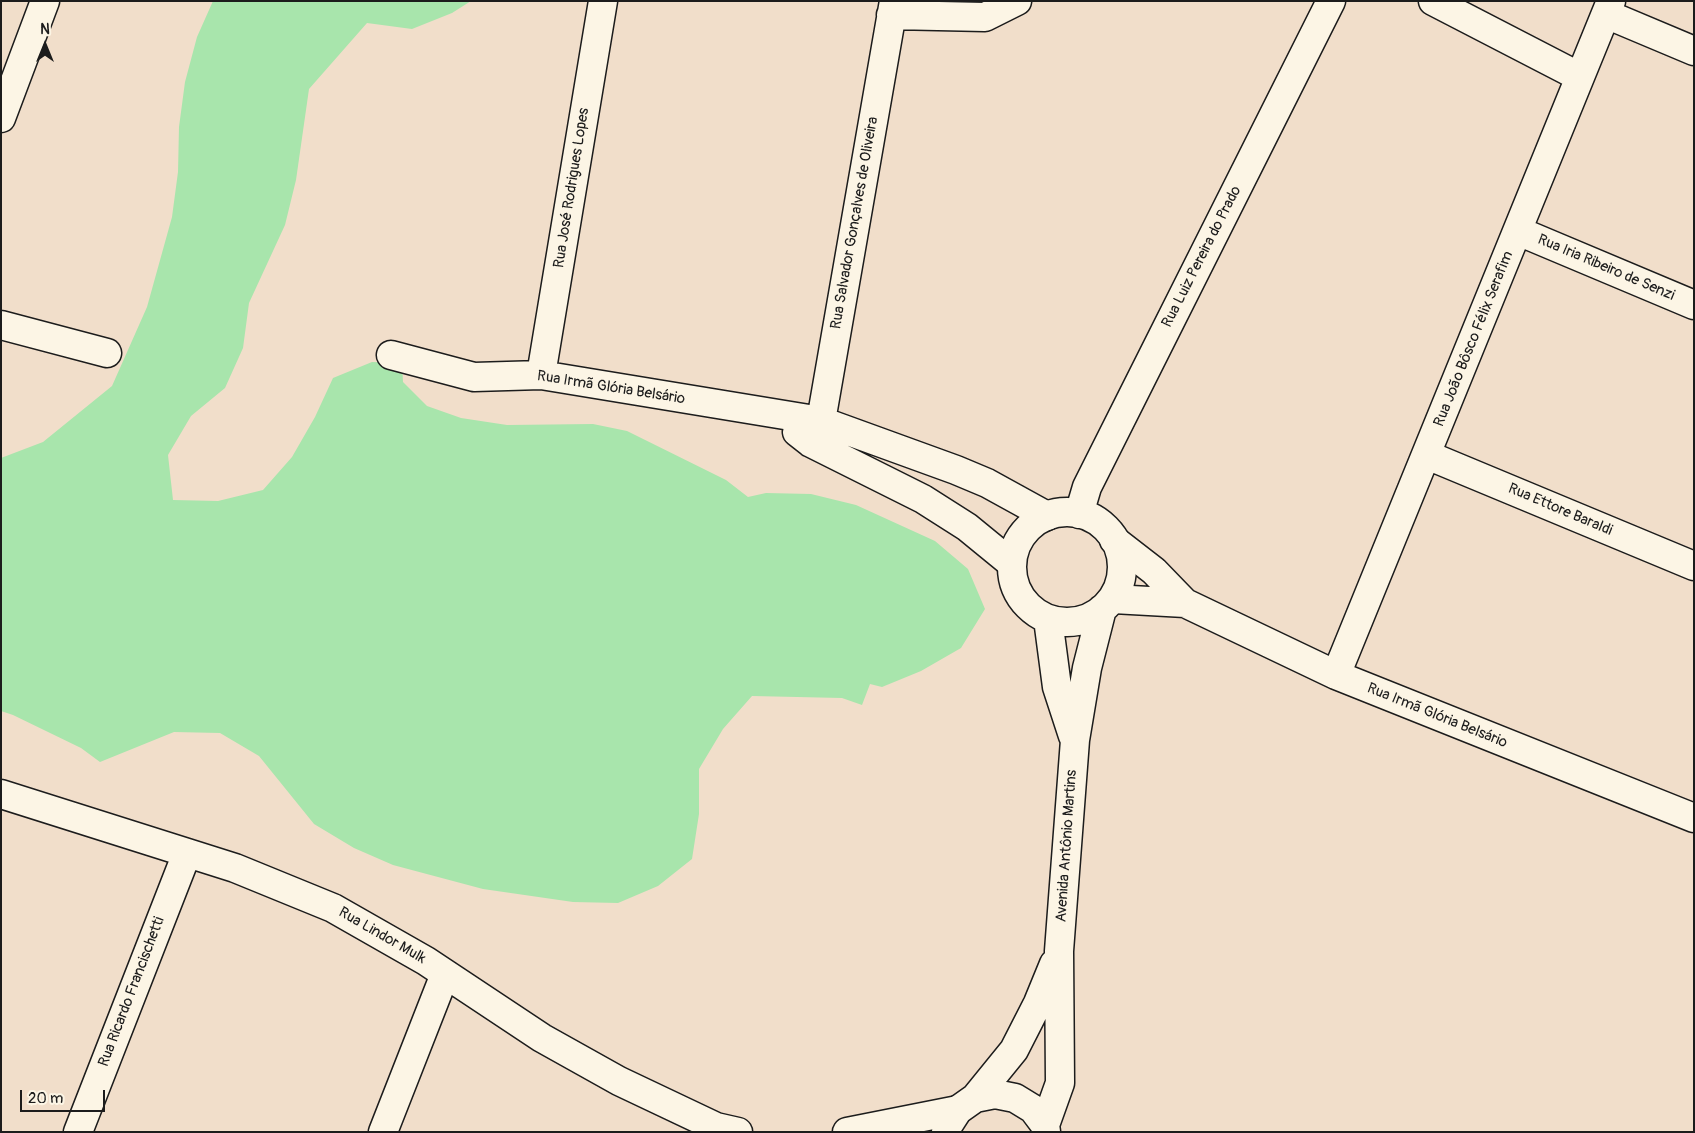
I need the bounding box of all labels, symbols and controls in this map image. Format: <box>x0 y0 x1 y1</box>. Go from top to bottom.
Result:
north arrow <box>20 20 70 70</box>
text: N <box>40 21 50 38</box>
street label: Rua José Rodrigues Lopes <box>550 107 594 269</box>
street label: Rua Salvador Gonçalves de Oliveira <box>827 115 883 331</box>
street label: Rua Luiz Pereira do Prado <box>1158 183 1246 331</box>
street label: Rua Iria Ribeiro de Senzi <box>1535 231 1677 305</box>
street label: Rua João Bôsco Félix Serafim <box>1431 249 1517 429</box>
street label: Rua Irmã Glória Belsário <box>536 367 686 409</box>
street label: Rua Ettore Baraldi <box>1505 480 1615 540</box>
street label: Rua Irmã Glória Belsário <box>1364 680 1510 752</box>
street label: Avenida Antônio Martins <box>1053 769 1081 923</box>
street label: Rua Lindor Mulk <box>335 904 429 968</box>
street label: Rua Ricardo Francischetti <box>95 915 169 1069</box>
scale bar <box>22 1080 108 1112</box>
text: 20 m <box>28 1089 63 1108</box>

